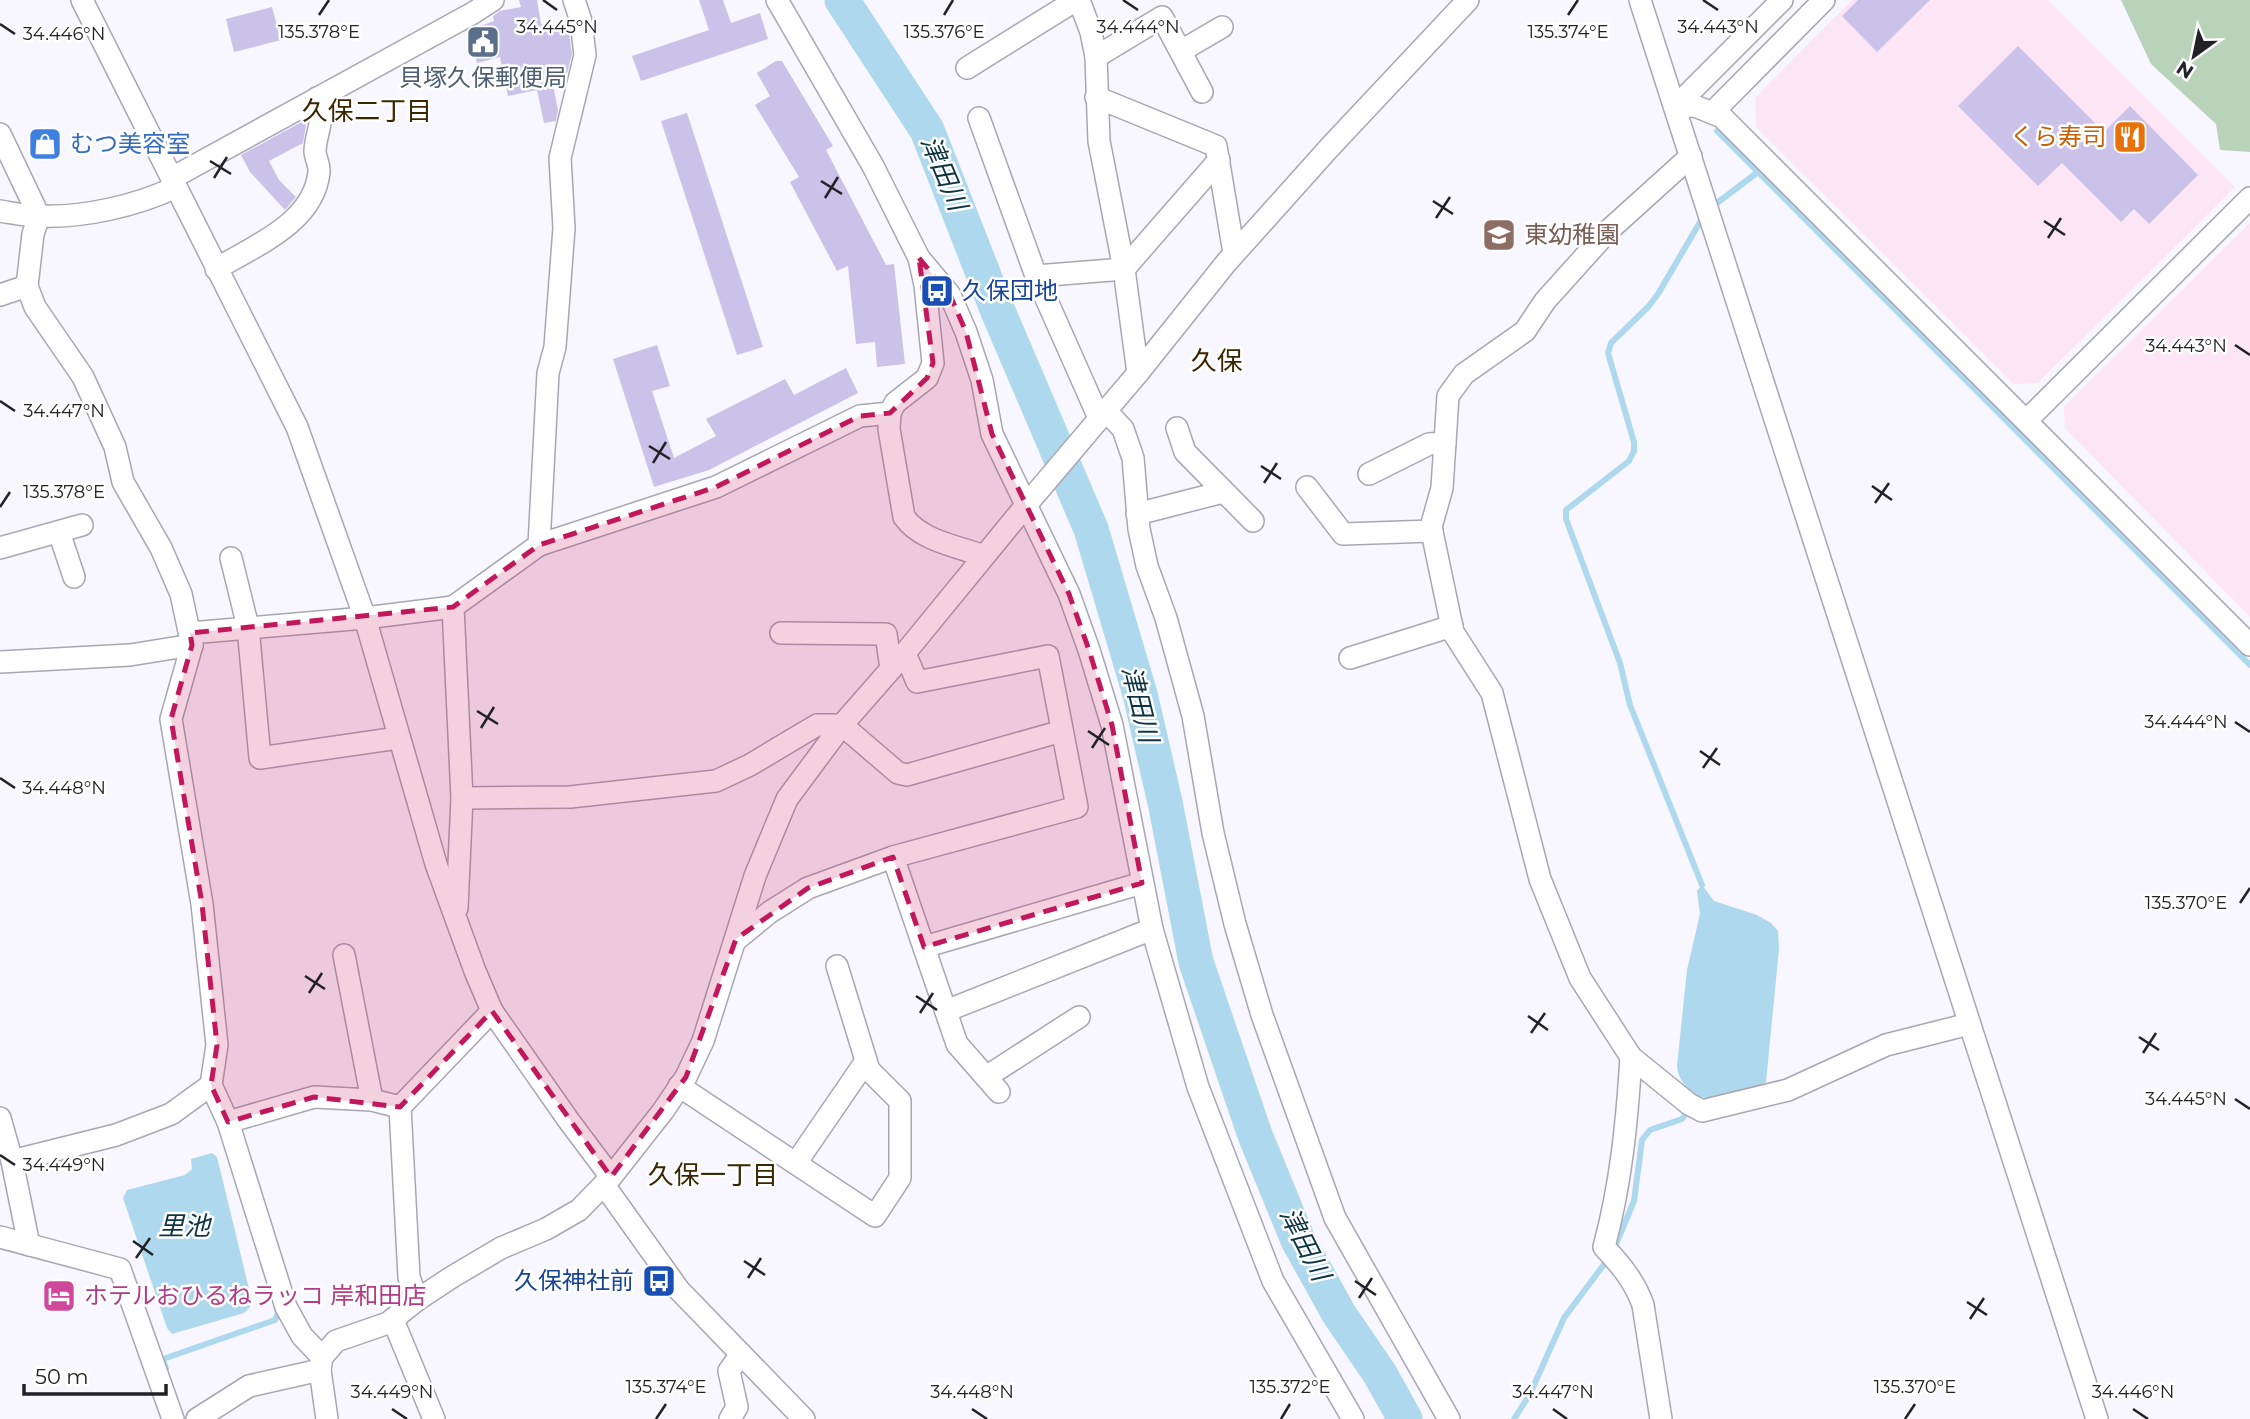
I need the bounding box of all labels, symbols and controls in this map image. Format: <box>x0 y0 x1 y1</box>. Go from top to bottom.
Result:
text: 34.445°N <box>516 16 598 38</box>
text: 34.444°N <box>1096 16 1180 38</box>
text: 34.443°N <box>1677 16 1759 38</box>
text: 135.378°E <box>278 21 360 43</box>
text: 135.376°E <box>904 21 985 43</box>
text: 135.374°E <box>1528 21 1608 43</box>
north arrow <box>2159 21 2229 91</box>
text: 34.446°N <box>23 23 105 45</box>
public building icon: 貝塚久保郵便局 <box>464 23 502 61</box>
text: N <box>2172 56 2198 84</box>
place label: 貝塚久保郵便局 <box>399 63 567 92</box>
district label: 久保二丁目 <box>302 95 432 127</box>
restaurant icon: くら寿司 <box>2111 118 2149 156</box>
place label: くら寿司 <box>2010 122 2106 151</box>
shop icon: むつ美容室 <box>26 125 64 163</box>
place label: むつ美容室 <box>70 129 190 158</box>
water label: 津田川 <box>914 131 975 218</box>
school or university icon: 東幼稚園 <box>1480 216 1518 254</box>
place label: 東幼稚園 <box>1524 220 1620 249</box>
bus stop icon: 久保団地 <box>918 272 956 310</box>
place label: 久保団地 <box>962 276 1058 305</box>
text: 34.443°N <box>2145 335 2227 357</box>
district label: 久保 <box>1191 345 1243 377</box>
text: 34.447°N <box>23 400 105 422</box>
text: 135.378°E <box>23 481 105 503</box>
water label: 津田川 <box>1115 662 1166 749</box>
text: 34.444°N <box>2144 711 2228 733</box>
text: 34.448°N <box>22 777 106 799</box>
text: 135.370°E <box>2145 892 2227 914</box>
text: 34.445°N <box>2145 1088 2227 1110</box>
text: 34.449°N <box>23 1154 105 1176</box>
district label: 久保一丁目 <box>648 1159 778 1191</box>
water label: 津田川 <box>1273 1202 1338 1289</box>
water label: 里池 <box>158 1210 213 1242</box>
bus stop icon: 久保神社前 <box>640 1262 678 1300</box>
place label: 久保神社前 <box>514 1266 634 1295</box>
hotel icon: ホテルおひるねラッコ 岸和田店 <box>40 1277 78 1315</box>
place label: ホテルおひるねラッコ 岸和田店 <box>84 1281 426 1310</box>
scale bar <box>24 1352 166 1396</box>
text: 50 m <box>35 1364 89 1389</box>
text: 135.374°E <box>626 1376 706 1398</box>
text: 135.372°E <box>1250 1376 1331 1398</box>
text: 135.370°E <box>1874 1376 1956 1398</box>
text: 34.449°N <box>351 1381 433 1403</box>
text: 34.448°N <box>930 1381 1014 1403</box>
text: 34.447°N <box>1512 1381 1594 1403</box>
text: 34.446°N <box>2092 1381 2174 1403</box>

